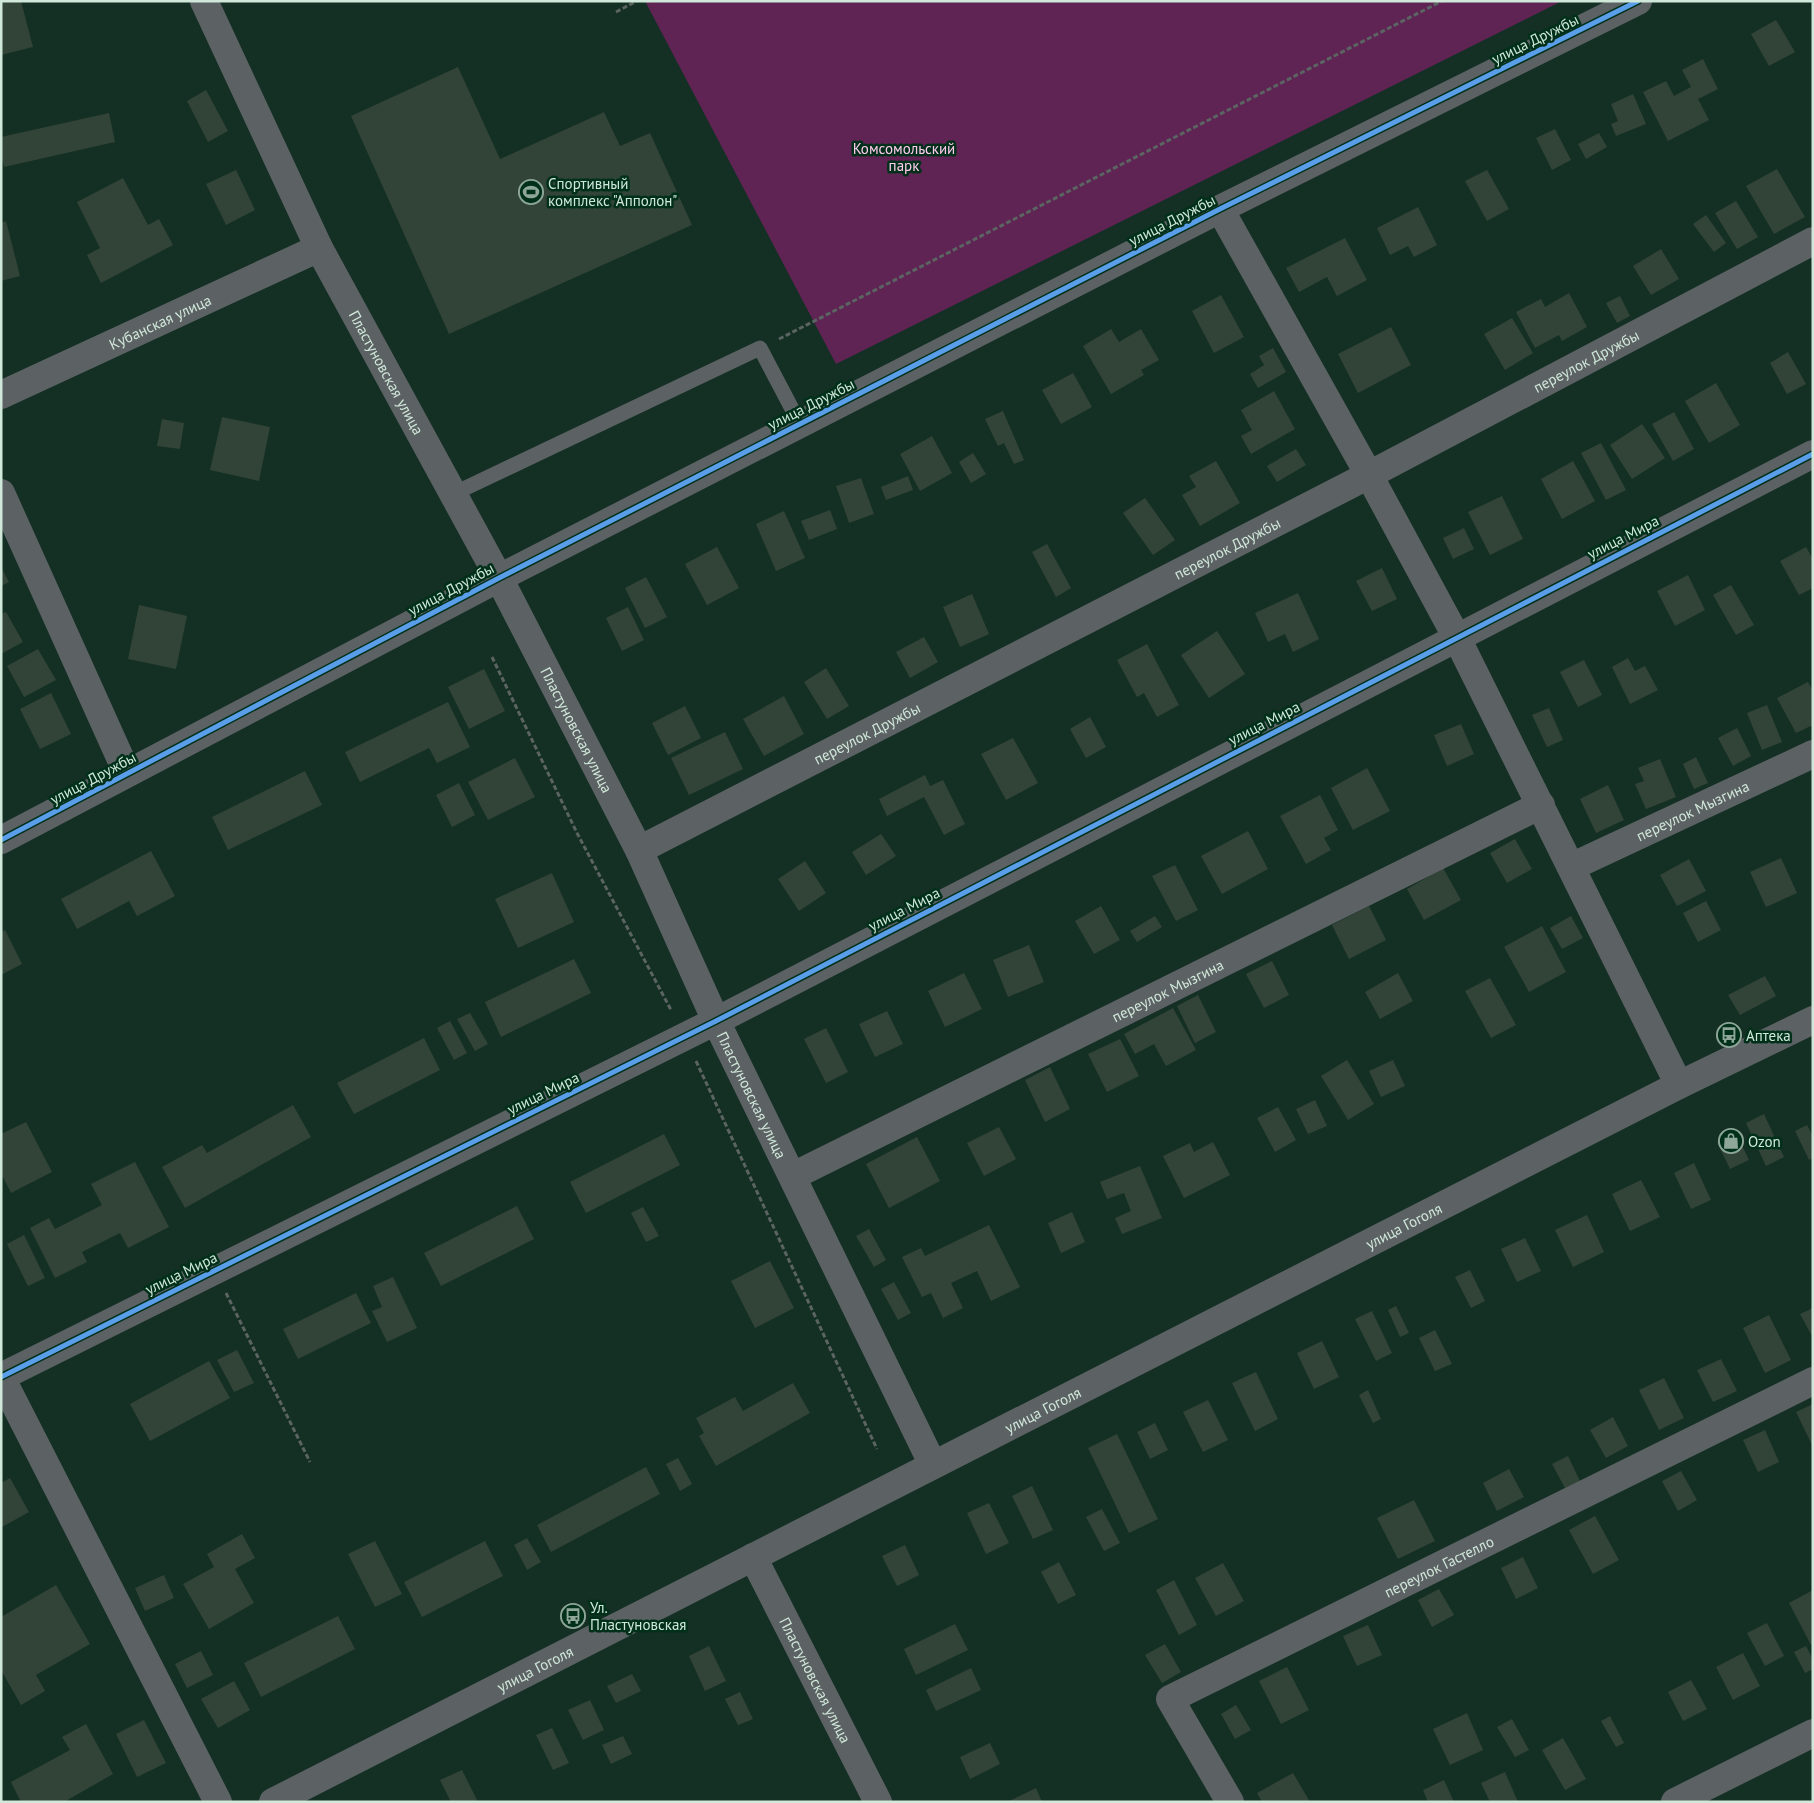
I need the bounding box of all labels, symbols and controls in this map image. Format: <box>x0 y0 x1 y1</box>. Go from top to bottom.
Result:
street label: улица Дружбы <box>1488 10 1582 68</box>
park label: Комсомольский парк <box>853 139 955 175</box>
place label: Спортивный комплекс "Апполон" <box>548 174 677 210</box>
sports icon: Спортивный комплекс "Апполон" <box>518 179 544 205</box>
street label: улица Дружбы <box>1126 190 1218 250</box>
street label: Кубанская улица <box>106 290 214 353</box>
street label: Пластуновская улица <box>345 307 428 438</box>
street label: переулок Дружбы <box>1530 325 1642 396</box>
street label: улица Дружбы <box>765 374 857 434</box>
street label: улица Мира <box>1584 511 1662 563</box>
street label: переулок Дружбы <box>1171 513 1283 583</box>
street label: улица Дружбы <box>405 558 497 620</box>
street label: Пластуновская улица <box>537 664 617 796</box>
street label: улица Мира <box>1225 697 1303 749</box>
street label: переулок Дружбы <box>810 698 923 768</box>
street label: улица Дружбы <box>47 747 139 809</box>
street label: переулок Мызгина <box>1633 776 1752 845</box>
street label: улица Мира <box>865 883 943 935</box>
street label: переулок Мызгина <box>1108 955 1227 1026</box>
bus stop icon: Аптека <box>1716 1022 1742 1048</box>
place label: Аптека <box>1746 1026 1791 1045</box>
street label: Пластуновская улица <box>713 1028 791 1161</box>
street label: улица Мира <box>504 1067 582 1119</box>
shop icon: Ozon <box>1718 1128 1744 1154</box>
place label: Ozon <box>1748 1132 1781 1151</box>
street label: улица Гоголя <box>1362 1198 1445 1253</box>
street label: улица Мира <box>142 1247 220 1299</box>
street label: улица Гоголя <box>1001 1382 1084 1437</box>
street label: переулок Гастелло <box>1381 1531 1497 1601</box>
place label: Ул. Пластуновская <box>590 1598 686 1634</box>
bus stop icon: Ул. Пластуновская <box>560 1603 586 1629</box>
street label: Пластуновская улица <box>776 1614 856 1746</box>
street label: улица Гоголя <box>494 1641 576 1696</box>

